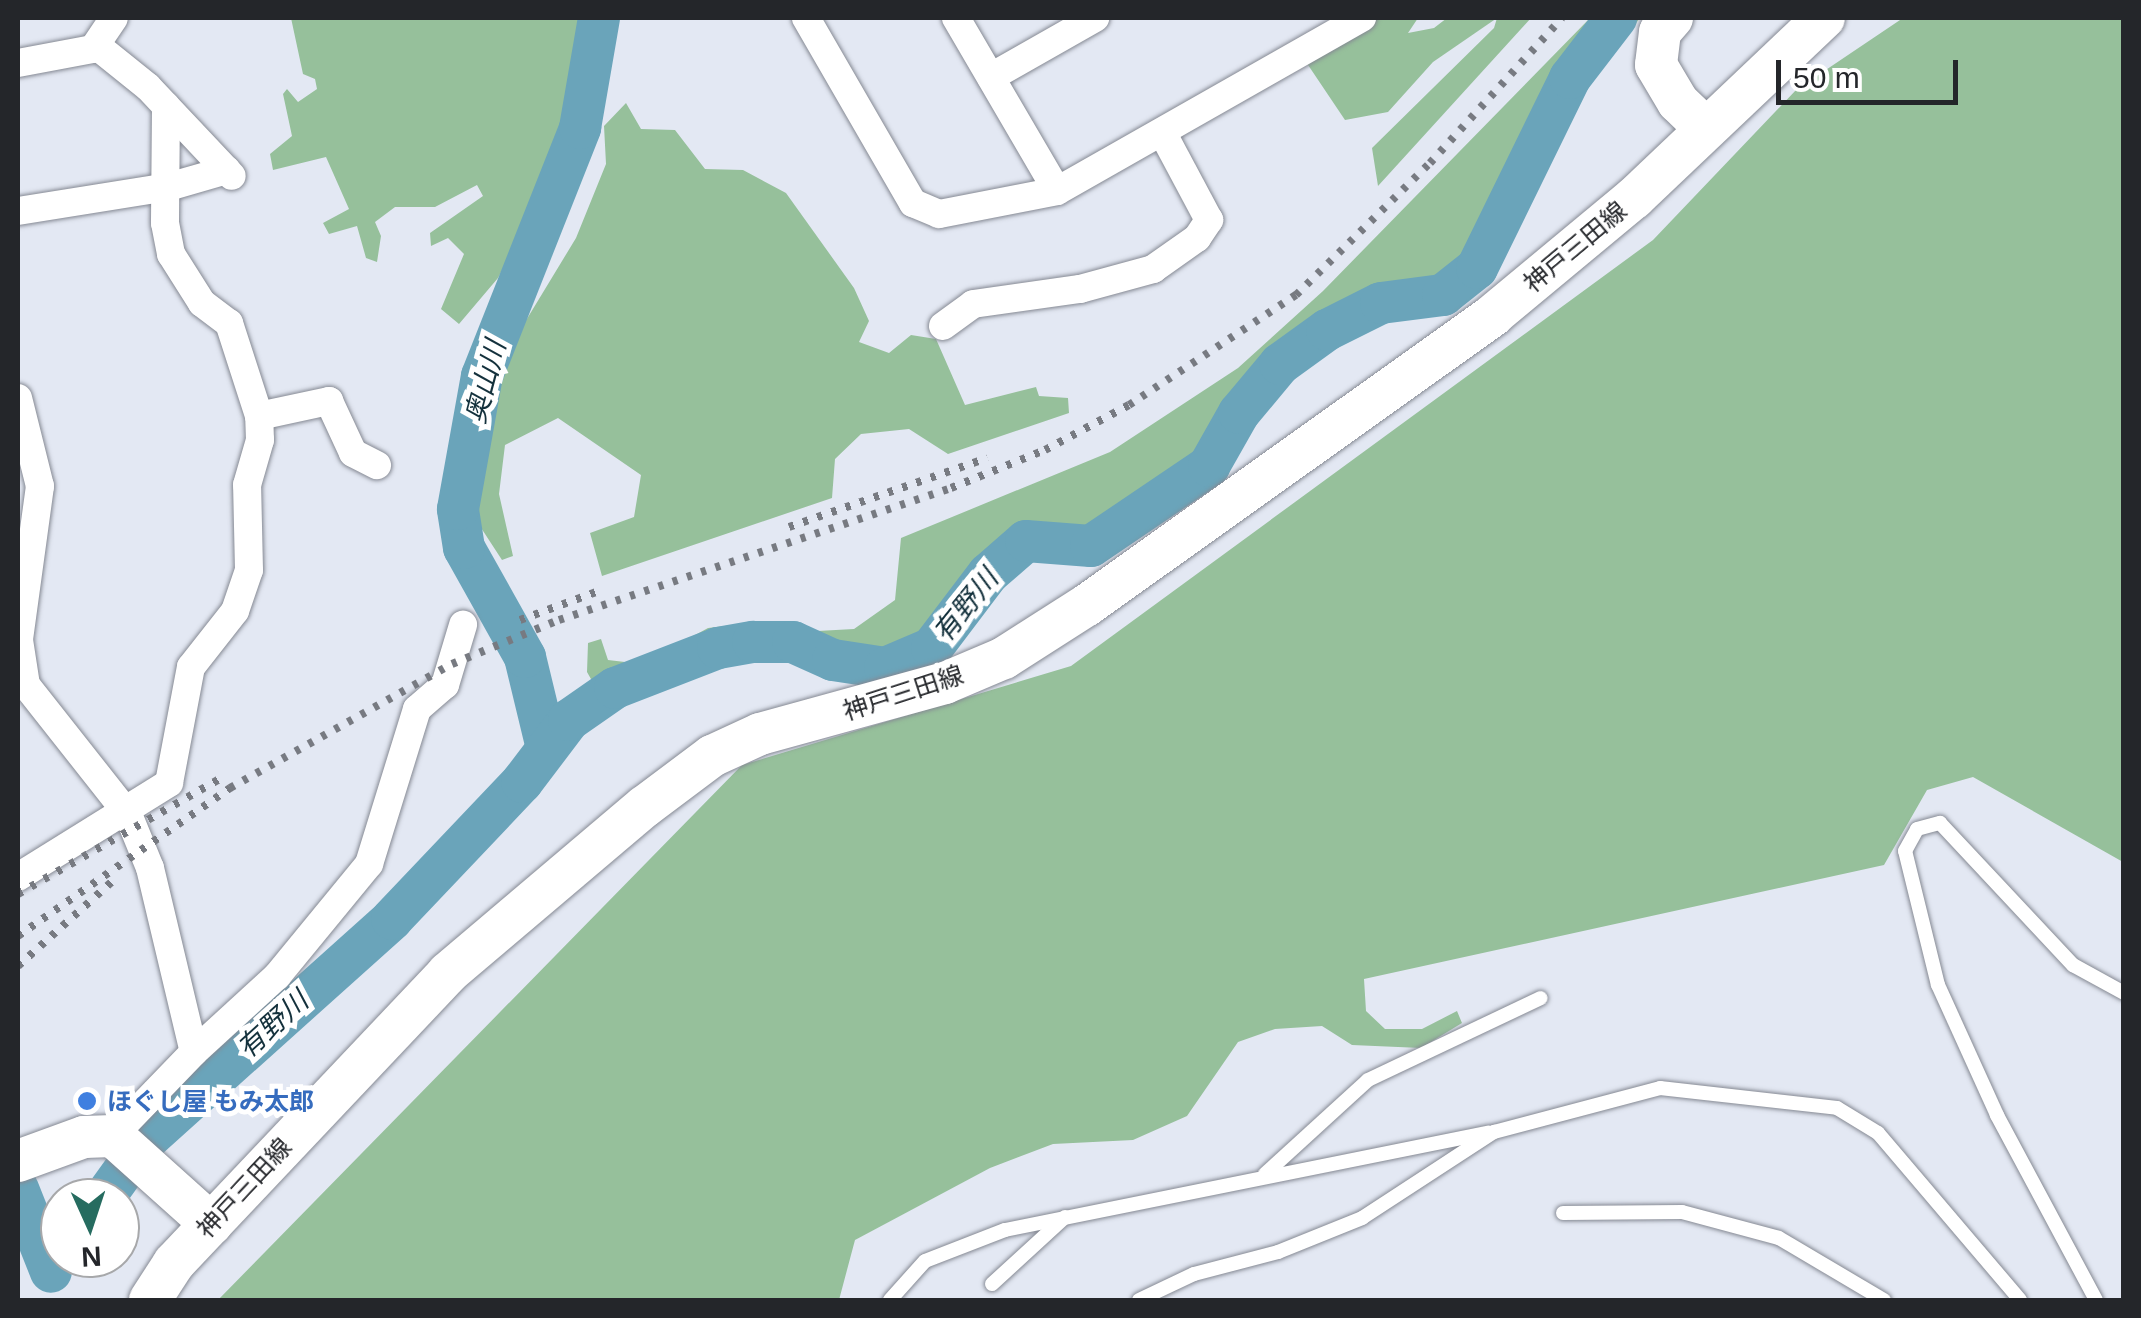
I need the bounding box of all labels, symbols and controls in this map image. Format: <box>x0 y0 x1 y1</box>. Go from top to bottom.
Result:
scale bar <box>1781 40 1964 102</box>
text: 50 m <box>1793 61 1860 94</box>
street label: 神戸三田線 <box>1517 195 1633 299</box>
water label: 奥山川 <box>459 337 513 427</box>
water label: 有野川 <box>927 563 1005 649</box>
street label: 神戸三田線 <box>839 659 967 727</box>
water label: 有野川 <box>231 984 315 1066</box>
place label: ほぐし屋 もみ太郎 <box>107 1086 314 1116</box>
marker: ほぐし屋 もみ太郎 <box>76 1090 98 1112</box>
street label: 神戸三田線 <box>190 1132 298 1244</box>
north arrow <box>40 1178 140 1278</box>
text: N <box>81 1240 102 1272</box>

